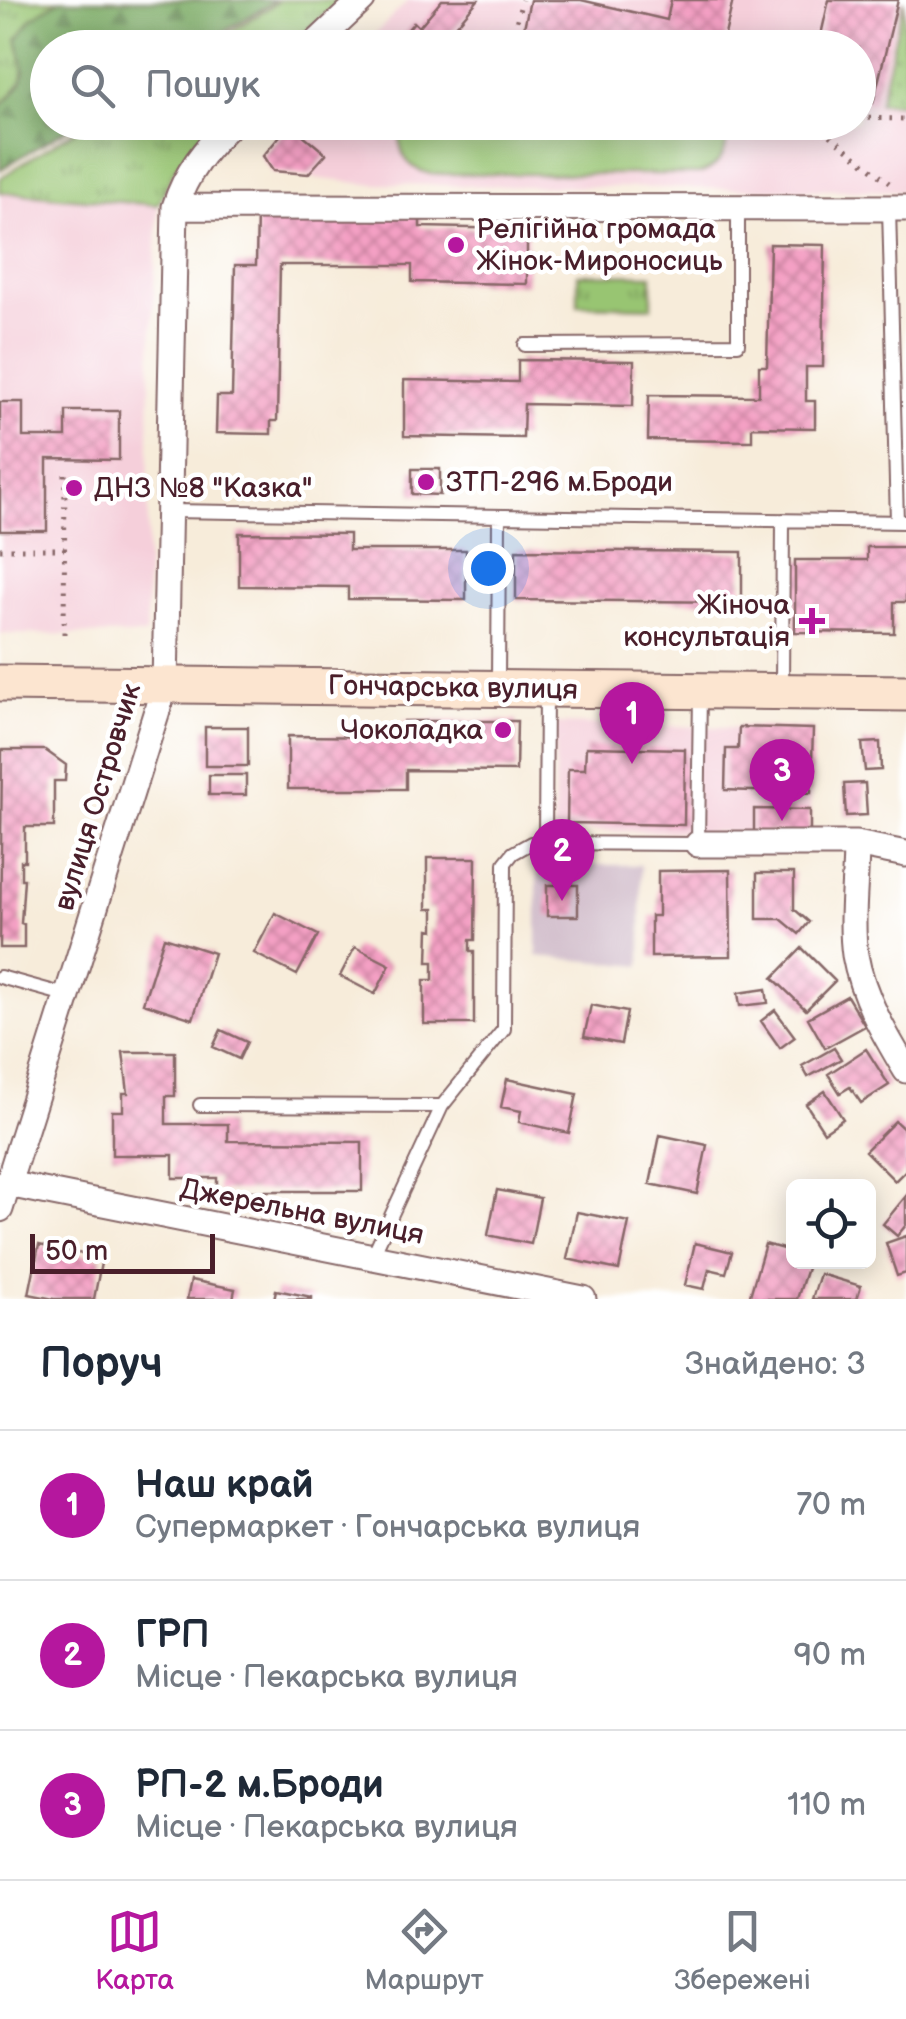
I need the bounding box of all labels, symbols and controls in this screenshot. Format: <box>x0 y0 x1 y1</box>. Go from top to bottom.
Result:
search box <box>30 30 876 140</box>
icon: search <box>65 58 120 113</box>
text: Пошук <box>145 63 260 108</box>
place label: Релігійна громада Жінок-Мироносиць <box>476 213 723 278</box>
marker: Релігійна громада Жінок-Мироносиць <box>445 234 467 256</box>
place label: ЗТП-296 м.Броди <box>446 466 673 499</box>
marker: ЗТП-296 м.Броди <box>415 471 437 493</box>
place label: ДНЗ №8 "Казка" <box>94 472 312 505</box>
marker: ДНЗ №8 "Казка" <box>63 477 85 499</box>
your location <box>463 543 514 594</box>
place label: Жіноча консультація <box>623 589 790 654</box>
marker: Жіноча консультація <box>799 608 825 634</box>
street label: Гончарська вулиця <box>328 669 578 707</box>
street label: вулиця Островчик <box>48 679 148 914</box>
pin: 1 <box>600 682 664 764</box>
place label: Чоколадка <box>341 714 483 747</box>
marker: Чоколадка <box>492 719 514 741</box>
pin: 3 <box>750 738 814 821</box>
pin: 2 <box>530 818 594 901</box>
street label: Джерельна вулиця <box>178 1172 426 1252</box>
map controls <box>786 1179 876 1269</box>
button: locate <box>786 1179 876 1269</box>
scale bar <box>30 1229 215 1274</box>
text: 50 m <box>45 1235 108 1268</box>
text: Поруч <box>40 1339 163 1390</box>
text: Знайдено: 3 <box>685 1345 866 1384</box>
text: Наш край <box>135 1463 313 1508</box>
text: 1 <box>66 1486 79 1525</box>
text: 70 m <box>796 1486 866 1525</box>
text: Супермаркет · Гончарська вулиця <box>135 1508 640 1547</box>
text: ГРП <box>135 1613 209 1658</box>
text: 2 <box>63 1636 82 1675</box>
text: 90 m <box>794 1636 866 1675</box>
text: Місце · Пекарська вулиця <box>135 1658 518 1697</box>
text: РП-2 м.Броди <box>135 1763 384 1808</box>
text: 3 <box>63 1786 82 1825</box>
text: 110 m <box>787 1786 866 1825</box>
text: Місце · Пекарська вулиця <box>135 1808 518 1847</box>
tab: Карта <box>95 1904 174 1997</box>
tab: Маршрут <box>365 1904 484 1997</box>
tab: Збережені <box>674 1904 811 1997</box>

